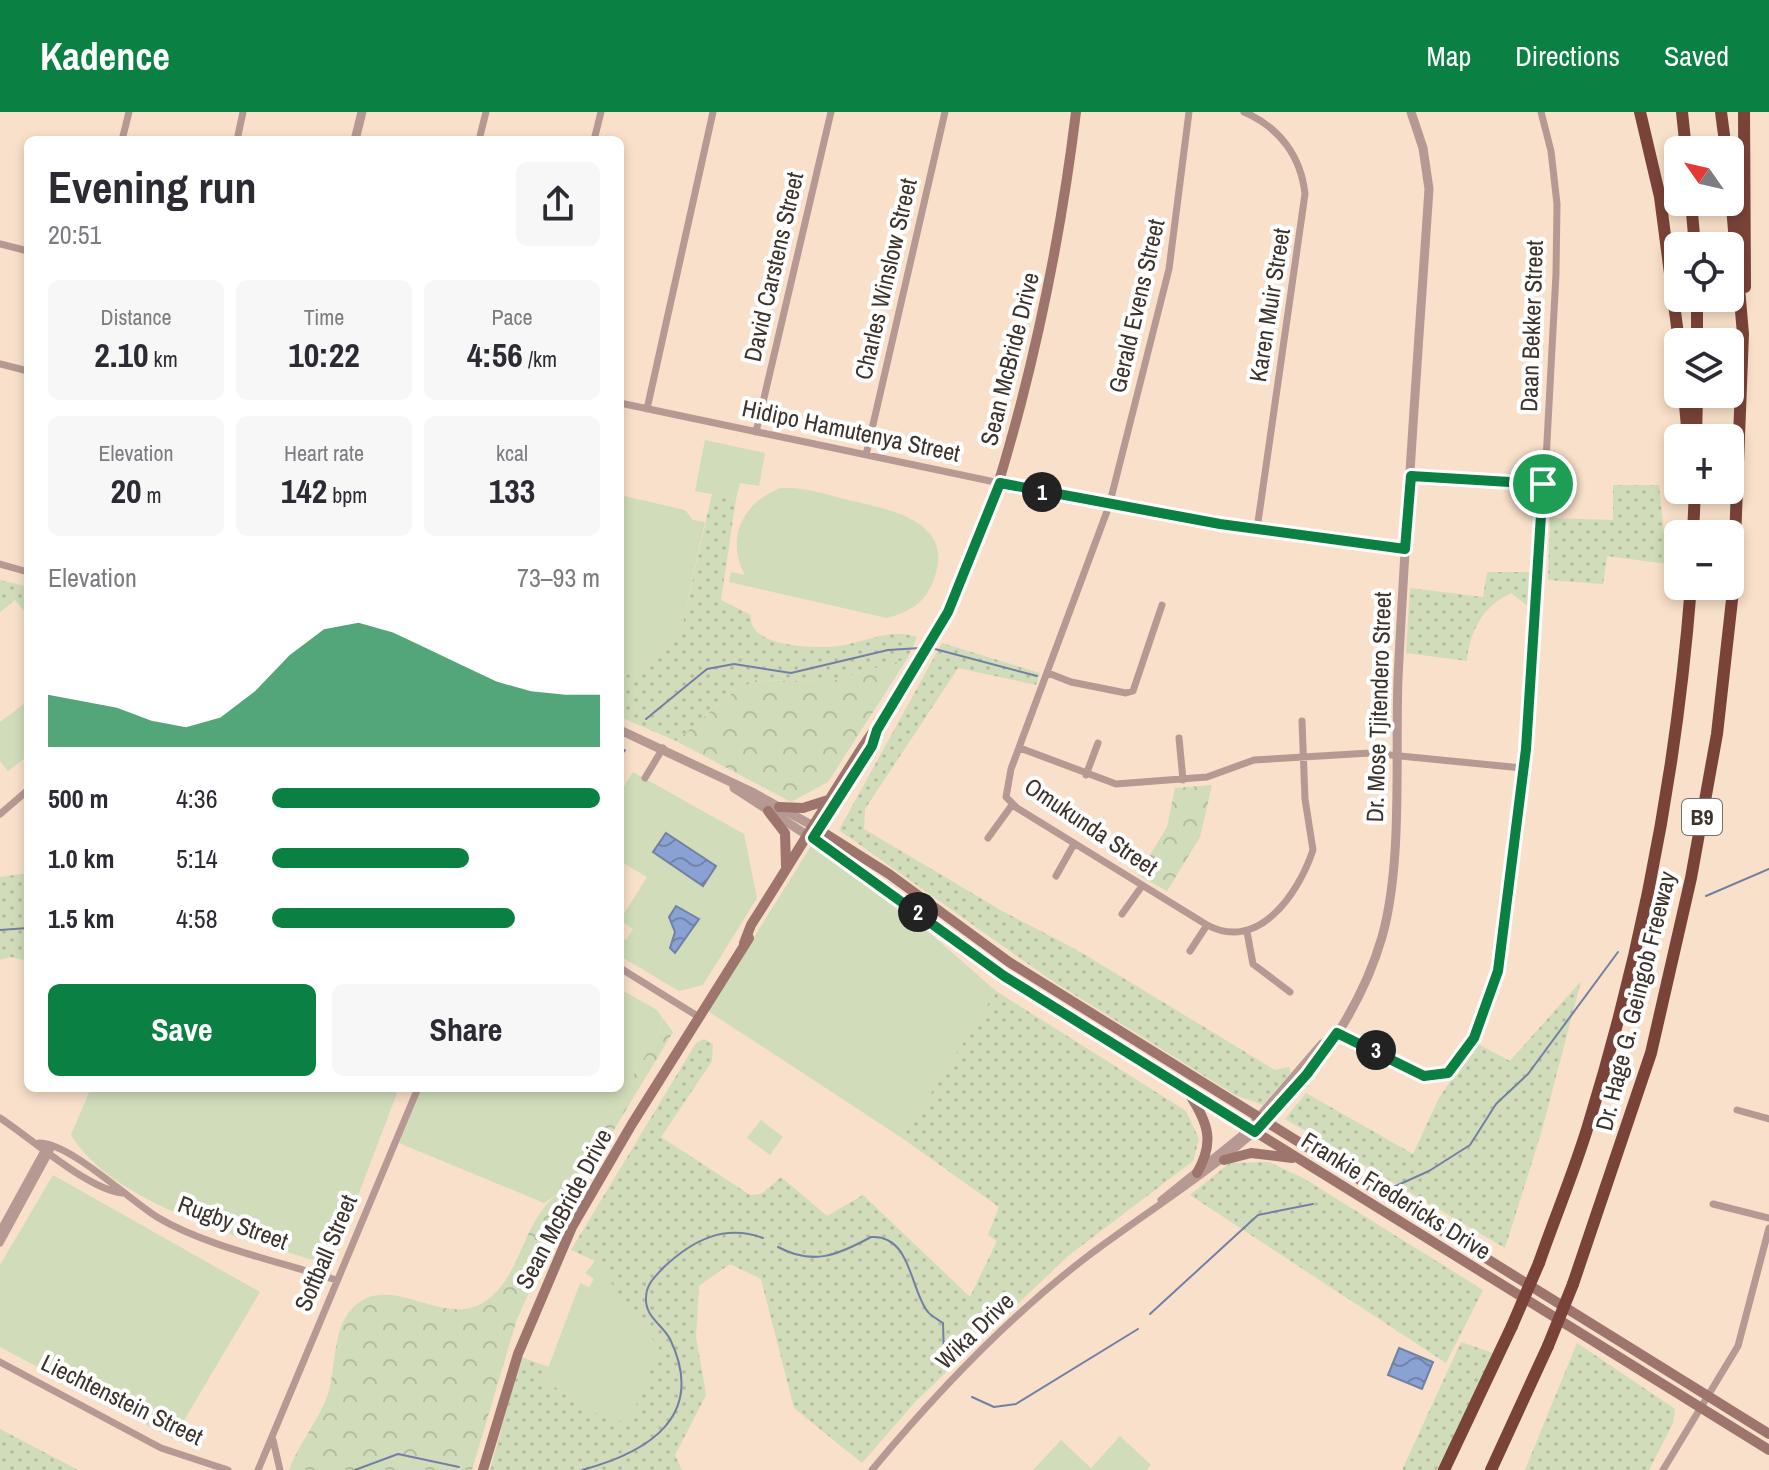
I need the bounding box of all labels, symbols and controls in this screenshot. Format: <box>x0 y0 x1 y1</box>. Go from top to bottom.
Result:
text: Kadence <box>40 31 170 82</box>
text: Map <box>1427 37 1471 75</box>
text: Directions <box>1515 37 1620 75</box>
text: Saved <box>1664 37 1729 75</box>
north arrow <box>1664 136 1744 216</box>
map controls <box>1664 136 1744 600</box>
text: Evening run <box>48 157 257 217</box>
button: share <box>516 162 600 246</box>
street label: David Carstens Street <box>736 168 811 365</box>
street label: Charles Winslow Street <box>846 174 924 383</box>
street label: Gerald Evens Street <box>1101 215 1172 396</box>
text: 20:51 <box>48 217 101 252</box>
street label: Karen Muir Street <box>1241 225 1297 384</box>
button: locate <box>1664 232 1744 312</box>
street label: Daan Bekker Street <box>1512 239 1550 412</box>
street label: Sean McBride Drive <box>972 269 1046 449</box>
text: Distance <box>100 302 172 332</box>
text: Time <box>304 302 344 332</box>
text: Pace <box>491 302 533 332</box>
button: layers <box>1664 328 1744 408</box>
text: 2.10 <box>94 332 149 378</box>
text: 10:22 <box>288 332 360 378</box>
text: 4:56 <box>467 332 523 378</box>
text: km <box>149 344 178 374</box>
text: /km <box>523 344 557 374</box>
street label: Hidipo Hamutenya Street <box>739 391 964 469</box>
button: + <box>1664 424 1744 504</box>
text: Elevation <box>98 438 174 468</box>
text: Heart rate <box>284 438 364 468</box>
text: kcal <box>496 438 528 468</box>
pin <box>1509 450 1577 518</box>
icon: arrive <box>1521 462 1565 506</box>
text: 20 <box>110 468 141 514</box>
text: 142 <box>281 468 327 514</box>
text: 133 <box>489 468 535 514</box>
pin: 1 <box>1022 472 1062 512</box>
text: 1 <box>1037 477 1047 507</box>
text: m <box>141 480 162 510</box>
text: bpm <box>327 480 367 510</box>
button: − <box>1664 520 1744 600</box>
text: Elevation <box>48 560 137 595</box>
text: 73–93 m <box>517 560 600 595</box>
street label: Dr. Mose Tjitendero Street <box>1358 591 1398 823</box>
street label: Omukunda Street <box>1019 770 1165 883</box>
text: 500 m <box>48 781 108 816</box>
text: 4:36 <box>176 781 218 816</box>
road number: B9 <box>1682 799 1722 835</box>
text: 1.0 km <box>48 841 114 876</box>
text: 5:14 <box>176 841 218 876</box>
street label: Dr. Hage G. Geingob Freeway <box>1587 868 1683 1134</box>
pin: 2 <box>898 892 938 932</box>
text: 2 <box>913 897 923 927</box>
text: 1.5 km <box>48 901 114 936</box>
text: 4:58 <box>176 901 218 936</box>
button: Save <box>48 984 316 1076</box>
button: Share <box>332 984 600 1076</box>
pin: 3 <box>1356 1030 1396 1070</box>
text: 3 <box>1371 1035 1381 1065</box>
street label: Sean McBride Drive <box>507 1123 619 1294</box>
street label: Frankie Fredericks Drive <box>1296 1124 1497 1266</box>
street label: Rugby Street <box>174 1187 293 1257</box>
street label: Softball Street <box>286 1189 364 1316</box>
street label: Wika Drive <box>928 1285 1020 1376</box>
street label: Liechtenstein Street <box>36 1346 209 1452</box>

